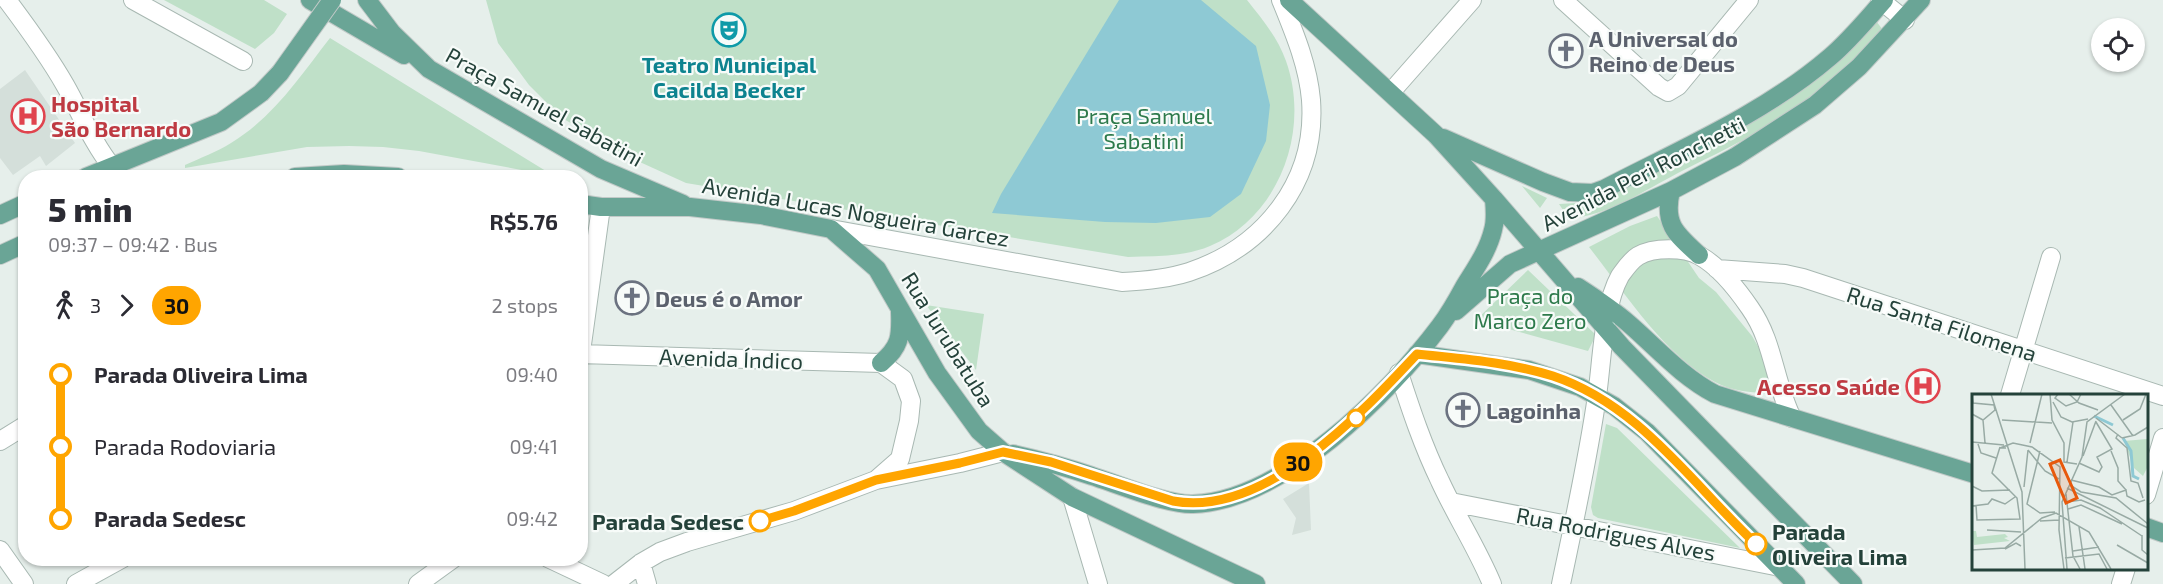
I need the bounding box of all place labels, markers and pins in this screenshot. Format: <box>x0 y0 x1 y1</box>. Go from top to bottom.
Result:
theatre icon: Teatro Municipal Cacilda Becker <box>711 12 747 48</box>
place label: A Universal do Reino de Deus <box>1589 25 1738 76</box>
church icon: A Universal do Reino de Deus <box>1548 33 1584 69</box>
place label: Teatro Municipal Cacilda Becker <box>642 51 817 102</box>
place label: Hospital São Bernardo <box>51 90 191 141</box>
hospital icon: Hospital São Bernardo <box>10 98 46 134</box>
church icon: Deus é o Amor <box>614 280 650 316</box>
place label: Deus é o Amor <box>655 285 803 311</box>
hospital icon: Acesso Saúde <box>1905 368 1941 404</box>
place label: Acesso Saúde <box>1757 373 1900 399</box>
church icon: Lagoinha <box>1445 392 1481 428</box>
place label: Lagoinha <box>1486 397 1581 423</box>
unlabelled marker <box>1347 409 1365 427</box>
place label: Parada Sedesc <box>592 508 744 534</box>
marker: Parada Sedesc <box>749 510 771 532</box>
place label: Parada Oliveira Lima <box>1772 518 1908 569</box>
marker: Parada Oliveira Lima <box>1745 533 1767 555</box>

